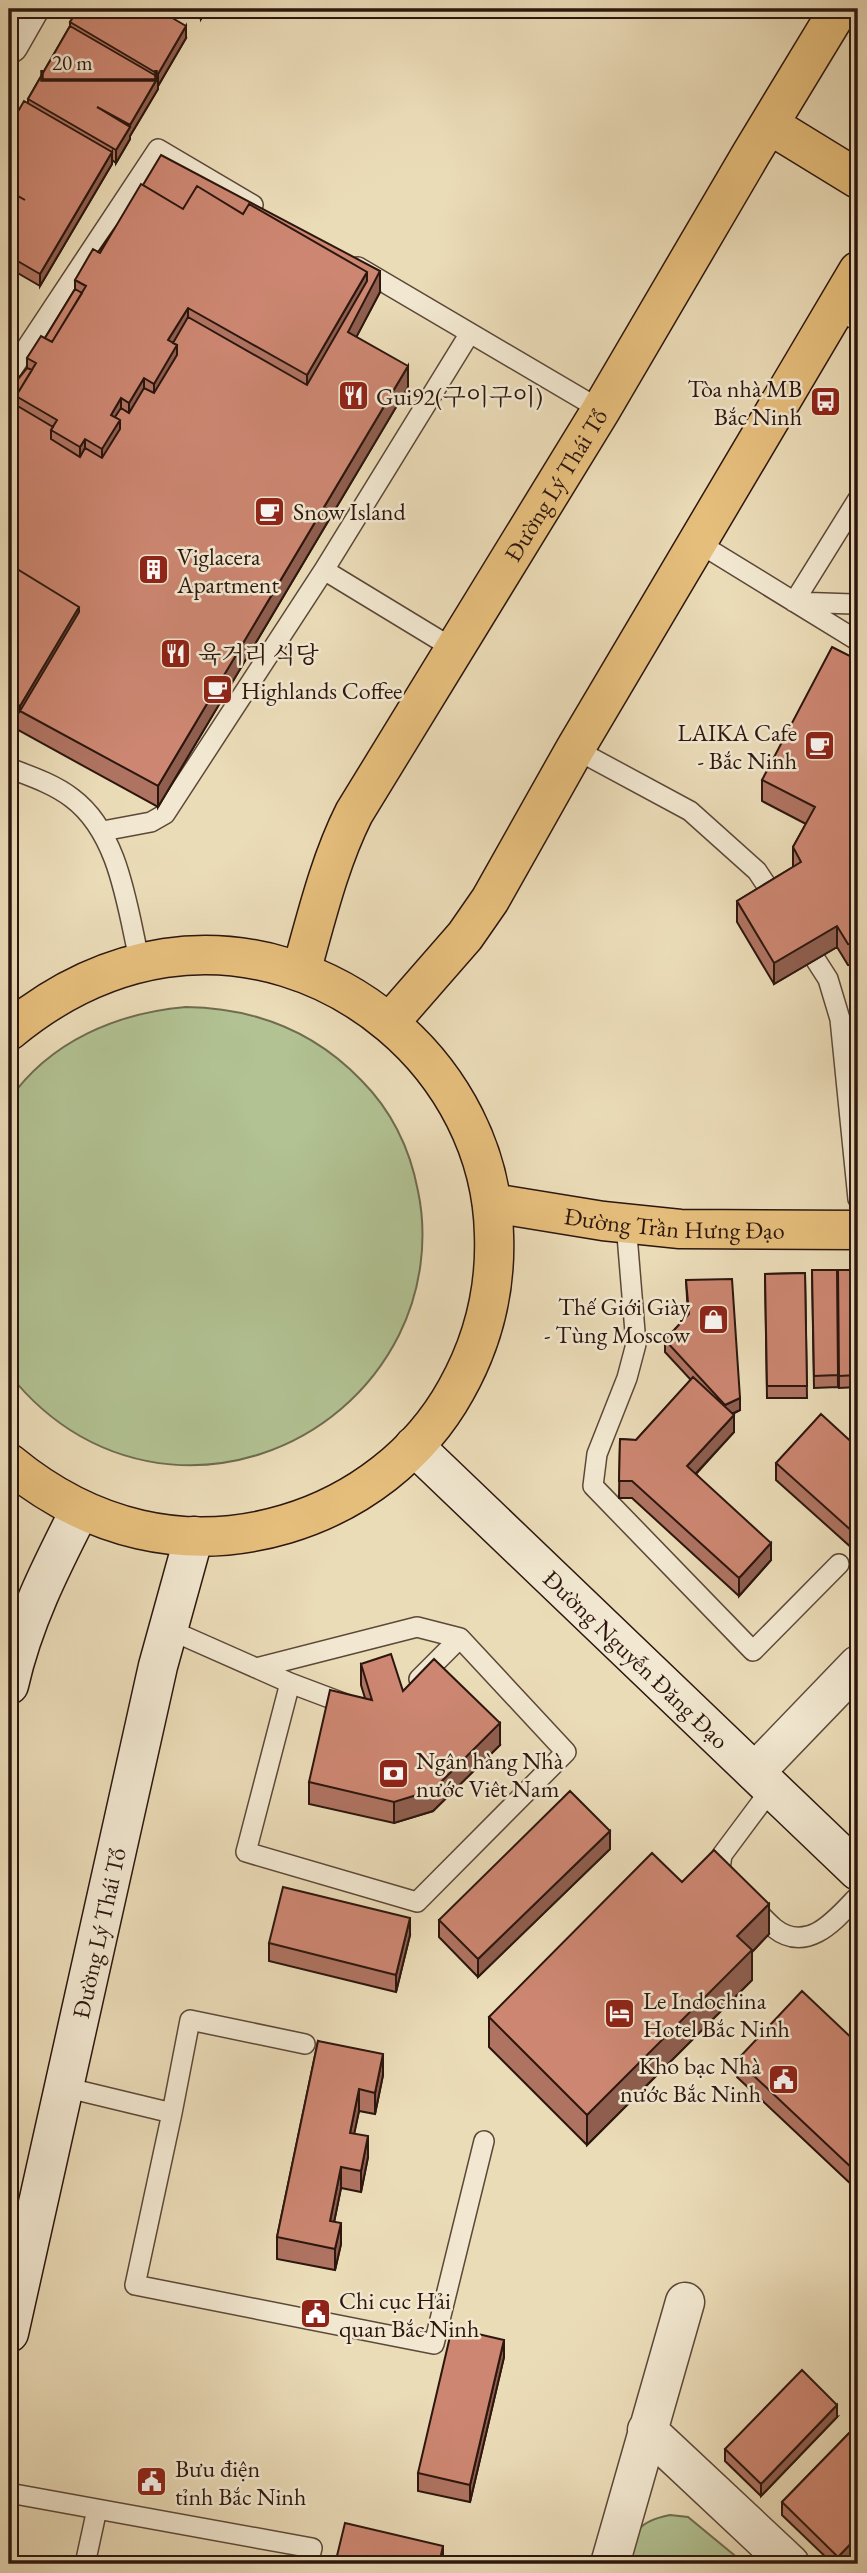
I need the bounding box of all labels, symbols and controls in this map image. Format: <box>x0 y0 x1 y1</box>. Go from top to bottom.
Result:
scale bar <box>42 38 156 82</box>
text: 20 m <box>52 49 93 76</box>
place label: Tòa nhà MB Bắc Ninh <box>688 373 802 432</box>
restaurant icon: Gui92(구이구이) <box>336 379 370 413</box>
place label: Gui92(구이구이) <box>376 381 543 412</box>
bus stop icon: Tòa nhà MB Bắc Ninh <box>808 385 842 419</box>
street label: Đường Lý Thái Tổ <box>497 402 614 567</box>
cafe icon: Snow Island <box>253 494 287 528</box>
place label: Snow Island <box>293 496 407 527</box>
place label: Viglacera Apartment <box>176 541 279 600</box>
building icon: Viglacera Apartment <box>137 553 171 587</box>
restaurant icon: 육거리 식당 <box>158 637 192 671</box>
place label: 육거리 식당 <box>198 639 320 670</box>
cafe icon: Highlands Coffee <box>201 673 235 707</box>
place label: Highlands Coffee <box>241 675 402 706</box>
place label: LAIKA Cafe - Bắc Ninh <box>677 717 797 776</box>
cafe icon: LAIKA Cafe - Bắc Ninh <box>803 729 837 763</box>
street label: Đường Trần Hưng Đạo <box>562 1199 785 1245</box>
place label: Thế Giới Giày - Tùng Moscow <box>544 1291 691 1350</box>
shop icon: Thế Giới Giày - Tùng Moscow <box>696 1303 730 1337</box>
street label: Đường Nguyễn Đăng Đạo <box>537 1563 736 1755</box>
place label: Ngân hàng Nhà nước Viêt Nam <box>416 1745 564 1804</box>
bank icon: Ngân hàng Nhà nước Viêt Nam <box>376 1757 410 1791</box>
street label: Đường Lý Thái Tổ <box>64 1844 133 2021</box>
place label: Le Indochina Hotel Bắc Ninh <box>643 1985 790 2044</box>
hotel icon: Le Indochina Hotel Bắc Ninh <box>603 1997 637 2031</box>
place label: Kho bạc Nhà nước Bắc Ninh <box>620 2050 761 2109</box>
public building icon: Kho bạc Nhà nước Bắc Ninh <box>767 2062 801 2096</box>
place label: Chi cục Hải quan Bắc Ninh <box>339 2285 479 2344</box>
public building icon: Chi cục Hải quan Bắc Ninh <box>299 2297 333 2331</box>
place label: Bưu điện tỉnh Bắc Ninh <box>175 2453 306 2512</box>
public building icon: Bưu điện tỉnh Bắc Ninh <box>135 2465 169 2499</box>

